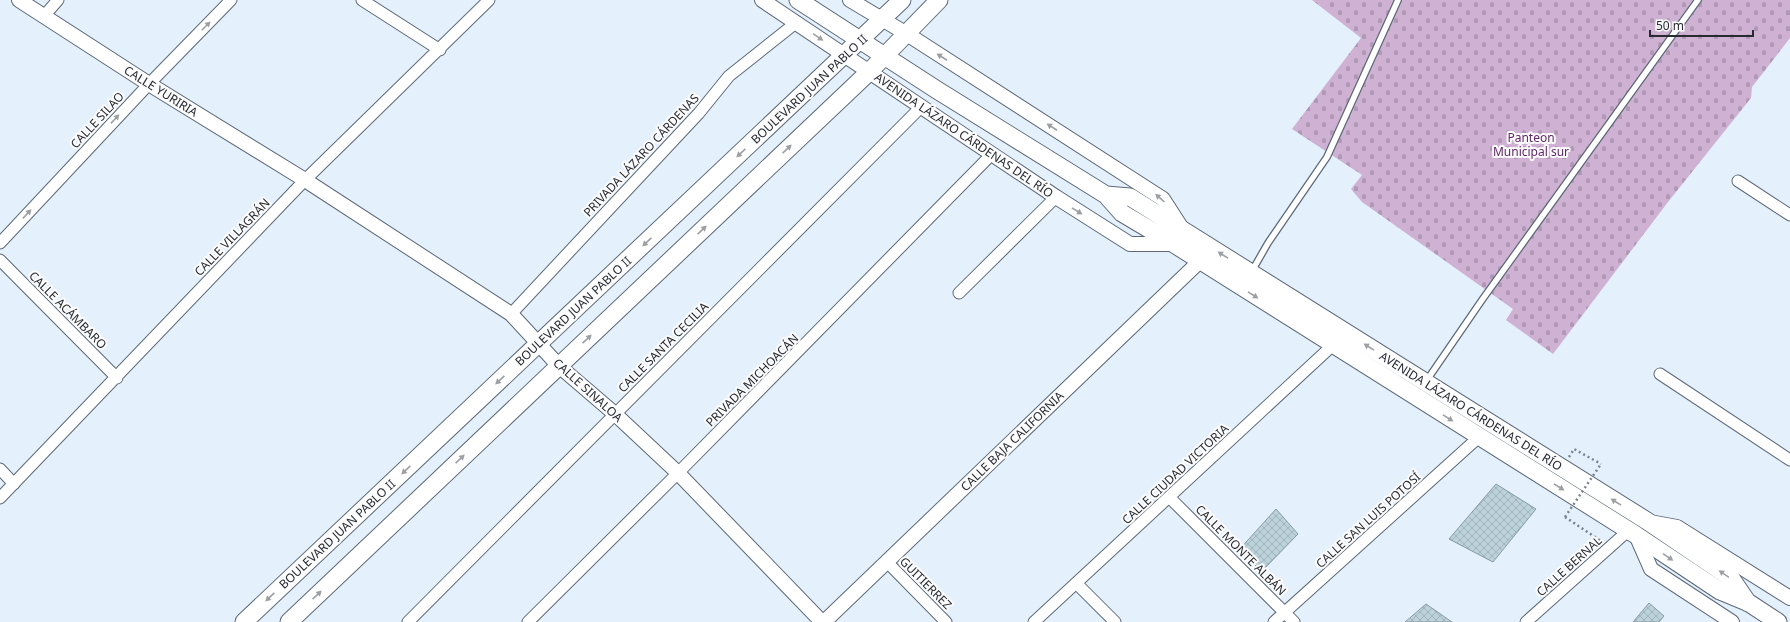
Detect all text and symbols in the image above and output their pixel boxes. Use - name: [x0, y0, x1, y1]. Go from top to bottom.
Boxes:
- scale bar: [1650, 12, 1753, 38]
- text: 50 m: [1656, 17, 1684, 34]
- one-way arrow: [201, 21, 211, 31]
- street label: BOULEVARD JUAN PABLO II: [747, 31, 871, 147]
- one-way arrow: [813, 33, 824, 41]
- one-way arrow: [937, 53, 947, 61]
- street label: CALLE YURIRIA: [121, 62, 201, 121]
- street label: AVENIDA LÁZARO CÁRDENAS DEL RÍO: [871, 69, 1057, 201]
- street label: CALLE SILAO: [66, 88, 128, 152]
- street label: PRIVADA LÁZARO CÁRDENAS: [579, 89, 703, 220]
- one-way arrow: [111, 114, 120, 124]
- one-way arrow: [1046, 124, 1058, 131]
- park label: Panteon Municipal sur: [1493, 129, 1569, 160]
- one-way arrow: [783, 145, 792, 154]
- one-way arrow: [736, 148, 746, 158]
- street label: CALLE VILLAGRÁN: [190, 194, 274, 280]
- one-way arrow: [1155, 194, 1165, 203]
- one-way arrow: [1071, 207, 1083, 214]
- one-way arrow: [22, 209, 31, 219]
- one-way arrow: [697, 225, 707, 235]
- one-way arrow: [642, 237, 651, 246]
- one-way arrow: [1217, 252, 1229, 259]
- street label: BOULEVARD JUAN PABLO II: [511, 253, 635, 369]
- street label: CALLE ACÁMBARO: [25, 267, 111, 353]
- one-way arrow: [1248, 291, 1258, 299]
- street label: CALLE SANTA CECILIA: [614, 298, 712, 396]
- street label: PRIVADA MICHOACÁN: [702, 330, 802, 430]
- one-way arrow: [582, 334, 592, 344]
- one-way arrow: [1363, 343, 1375, 350]
- street label: AVENIDA LÁZARO CÁRDENAS DEL RÍO: [1376, 348, 1566, 474]
- street label: CALLE SINALOA: [550, 354, 627, 426]
- one-way arrow: [495, 376, 505, 385]
- street label: CALLE BAJA CALIFORNIA: [957, 387, 1068, 495]
- one-way arrow: [1443, 414, 1454, 422]
- street label: CALLE CIUDAD VICTORIA: [1118, 420, 1232, 528]
- one-way arrow: [456, 455, 465, 464]
- one-way arrow: [400, 465, 411, 474]
- street label: CALLE SAN LUIS POTOSÍ: [1312, 468, 1424, 572]
- street label: BOULEVARD JUAN PABLO II: [275, 476, 399, 592]
- one-way arrow: [1553, 483, 1565, 490]
- one-way arrow: [1610, 498, 1622, 505]
- street label: CALLE MONTE ALBÁN: [1192, 501, 1290, 599]
- street label: CALLE BERNAL: [1533, 532, 1605, 600]
- street label: GUITIERREZ: [896, 553, 956, 613]
- one-way arrow: [1663, 553, 1674, 560]
- one-way arrow: [1719, 570, 1729, 578]
- one-way arrow: [312, 590, 322, 600]
- one-way arrow: [265, 592, 275, 602]

